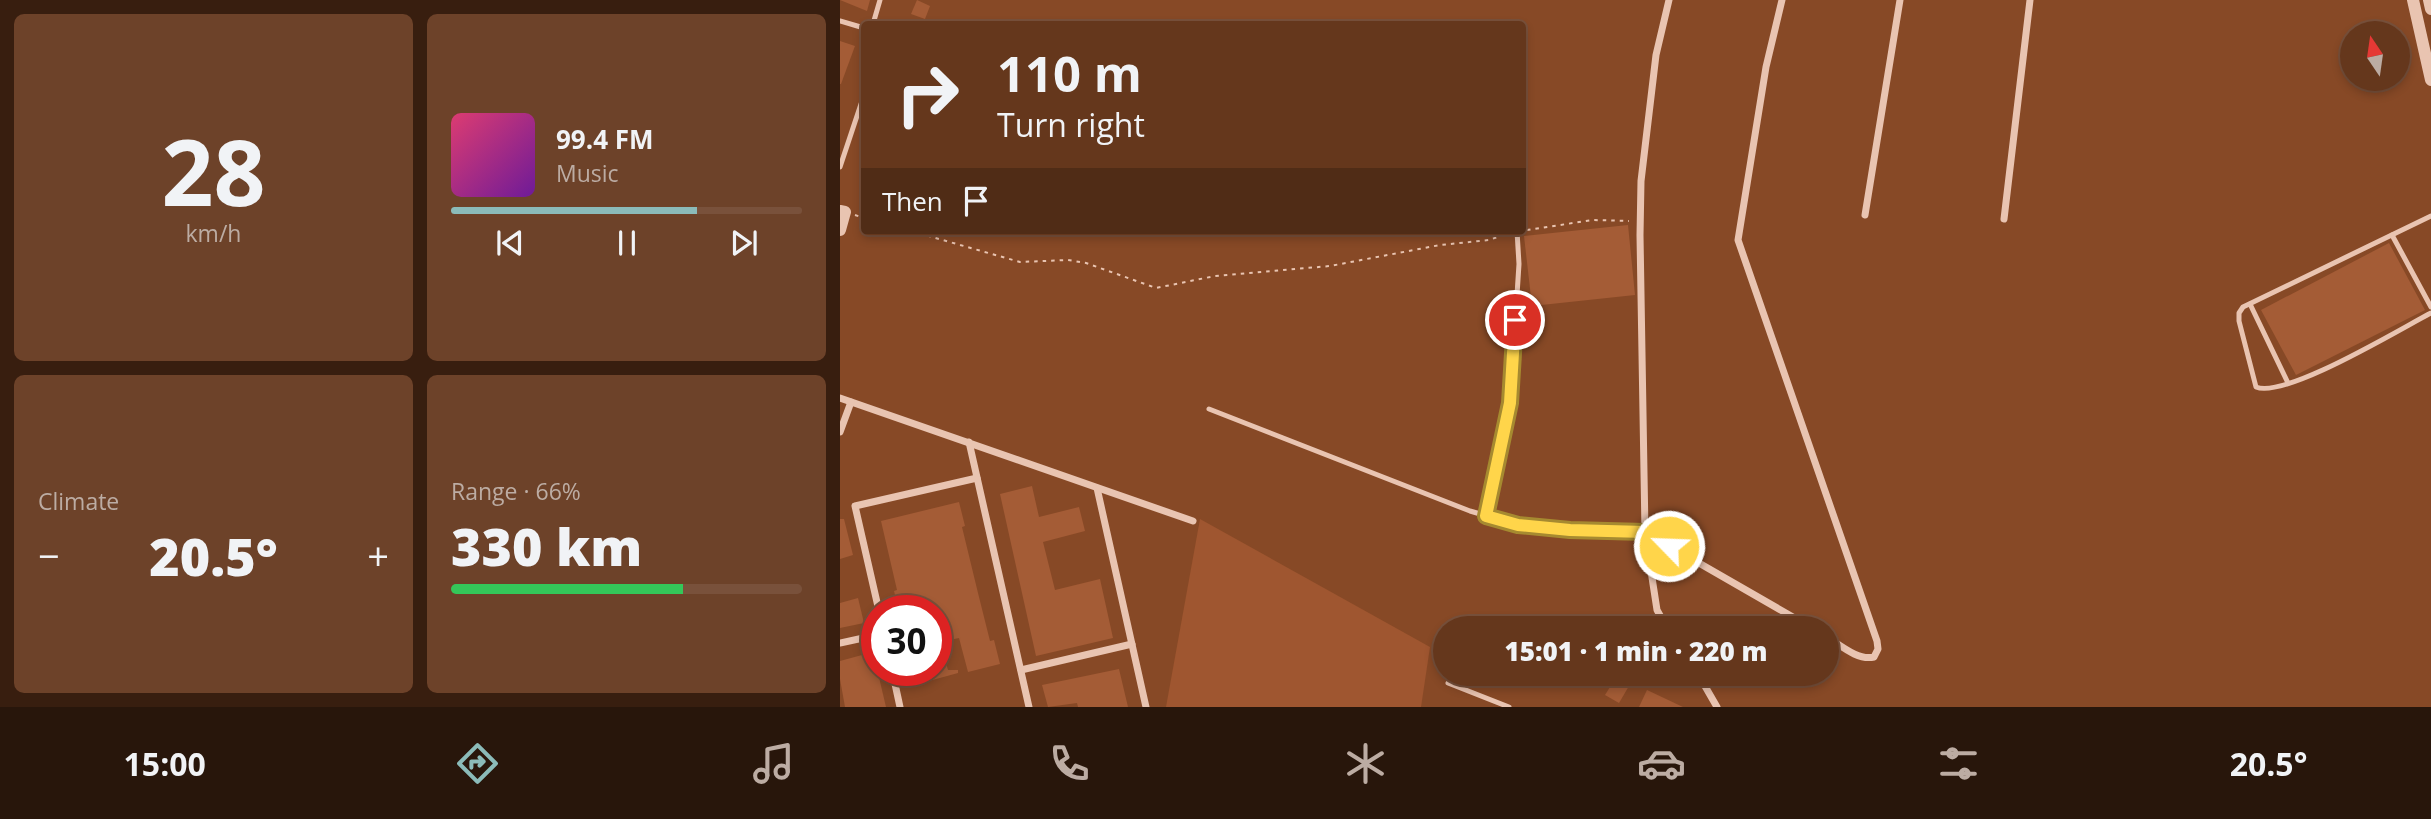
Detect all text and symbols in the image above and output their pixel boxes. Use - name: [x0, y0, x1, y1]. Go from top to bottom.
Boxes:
- north arrow: [2340, 21, 2410, 91]
- map controls: [2340, 21, 2410, 91]
- text: 110 m: [997, 40, 1142, 106]
- icon: right: [882, 49, 973, 140]
- text: Turn right: [997, 103, 1145, 146]
- text: 28: [161, 109, 266, 233]
- text: 99.4 FM: [556, 121, 654, 157]
- text: Music: [556, 157, 619, 189]
- icon: arrive: [957, 182, 995, 220]
- text: Then: [882, 183, 943, 219]
- text: km/h: [186, 217, 241, 249]
- icon: previous: [491, 224, 529, 262]
- icon: pause: [608, 224, 646, 262]
- icon: next: [725, 224, 763, 262]
- pin: [1485, 290, 1545, 350]
- icon: arrive: [1496, 301, 1534, 339]
- text: Range · 66%: [451, 475, 581, 507]
- text: Climate: [38, 485, 119, 517]
- position arrow: [1632, 509, 1706, 583]
- text: 330 km: [451, 510, 642, 581]
- text: 20.5°: [149, 520, 278, 591]
- text: −: [38, 529, 60, 581]
- text: +: [367, 529, 389, 581]
- speed limit sign: 30: [861, 595, 952, 686]
- text: 15:01 · 1 min · 220 m: [1505, 633, 1767, 669]
- icon: directions: [453, 739, 502, 788]
- icon: music: [749, 739, 798, 788]
- icon: phone: [1045, 739, 1094, 788]
- icon: climate: [1341, 739, 1390, 788]
- icon: car: [1637, 739, 1686, 788]
- icon: filters: [1934, 739, 1983, 788]
- text: 15:00: [124, 742, 206, 785]
- text: 20.5°: [2230, 742, 2307, 785]

